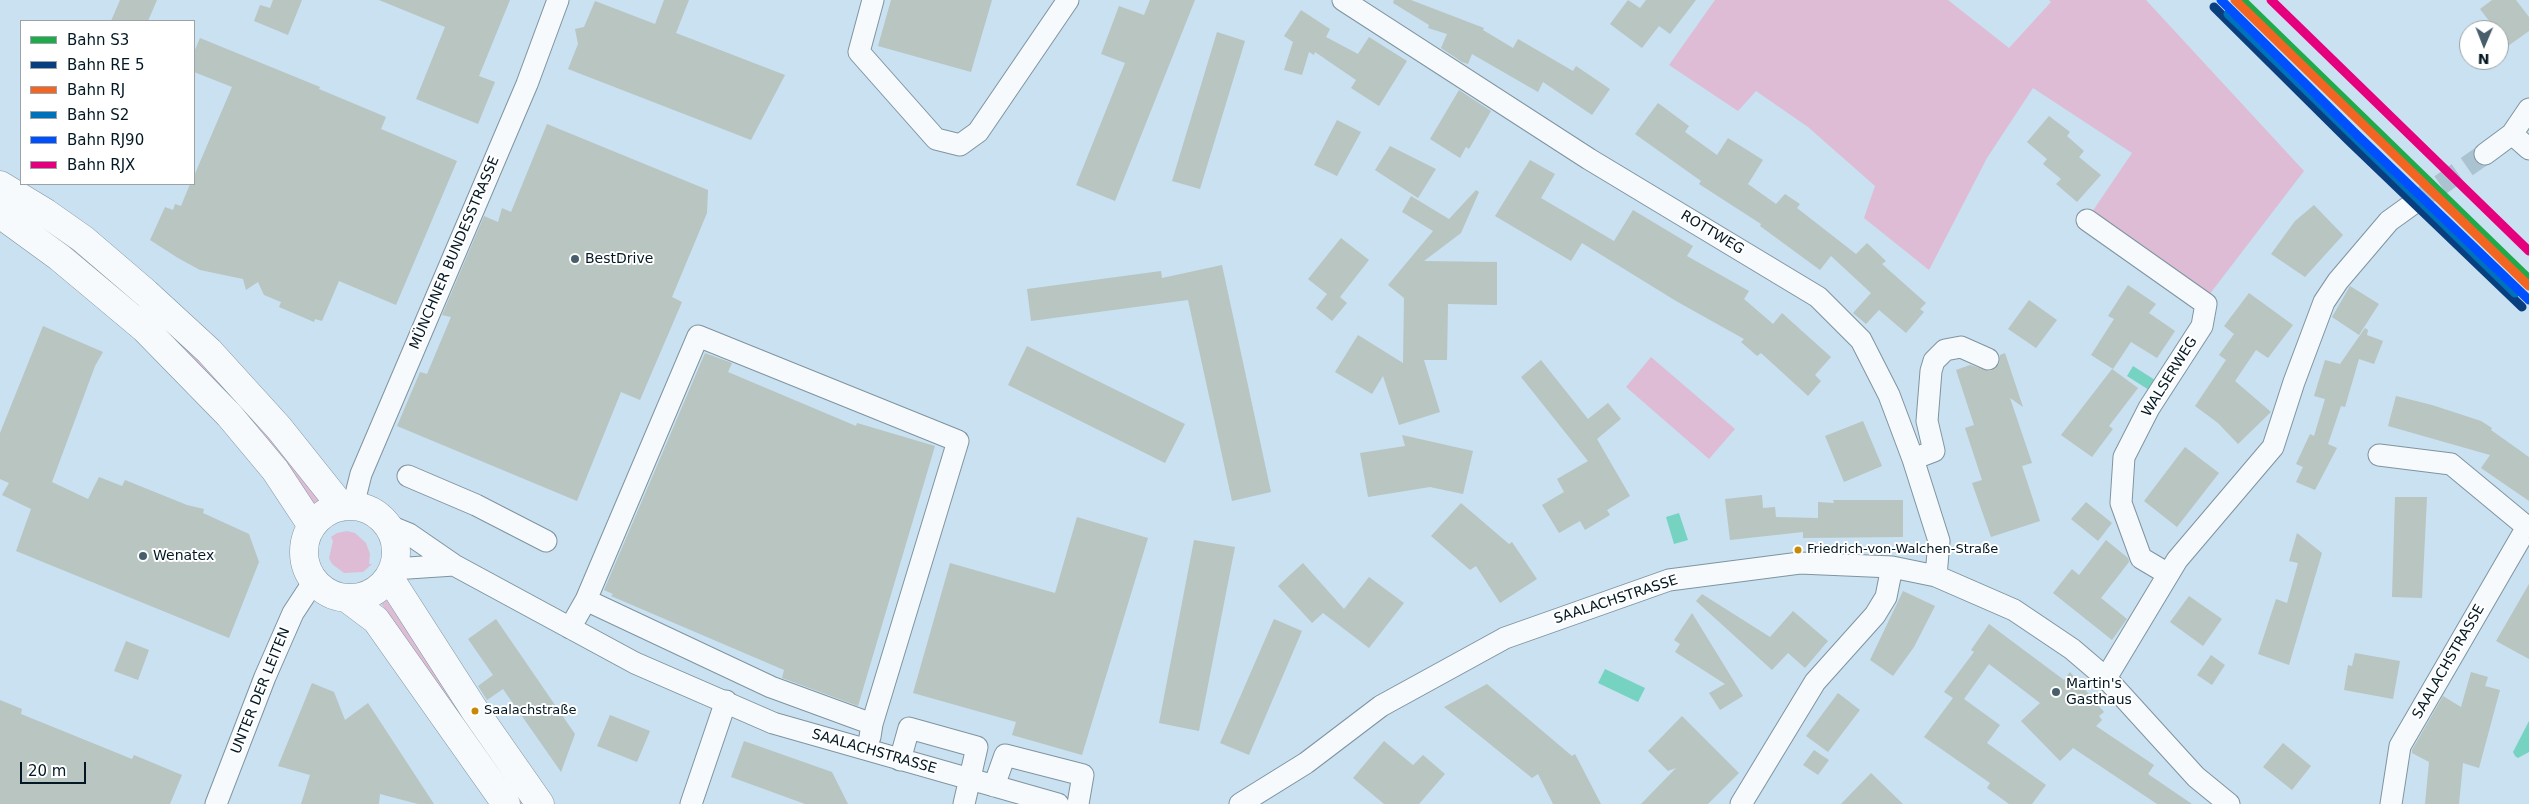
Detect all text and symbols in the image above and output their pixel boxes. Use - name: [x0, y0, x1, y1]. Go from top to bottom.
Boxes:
- legend: [20, 20, 195, 185]
- north arrow: [2459, 20, 2509, 70]
- text: Bahn S3: [67, 31, 129, 49]
- text: N: [2478, 51, 2490, 67]
- text: Bahn RE 5: [67, 56, 144, 74]
- text: Bahn RJ: [67, 81, 125, 99]
- text: Bahn S2: [67, 106, 129, 124]
- text: Bahn RJ90: [67, 131, 144, 149]
- street label: MÜNCHNER BUNDESSTRASSE: [407, 154, 503, 352]
- text: Bahn RJX: [67, 156, 135, 174]
- street label: ROTTWEG: [1677, 207, 1747, 259]
- place label: BestDrive: [585, 251, 653, 267]
- marker: BestDrive: [569, 253, 581, 265]
- street label: WALSERWEG: [2139, 334, 2201, 420]
- place label: Friedrich-von-Walchen-Straße: [1807, 542, 1998, 558]
- marker: Friedrich-von-Walchen-Straße: [1793, 545, 1803, 555]
- place label: Wenatex: [153, 548, 214, 564]
- marker: Wenatex: [137, 550, 149, 562]
- street label: SAALACHSTRASSE: [1552, 572, 1680, 628]
- street label: SAALACHSTRASSE: [2409, 602, 2489, 722]
- street label: UNTER DER LEITEN: [228, 625, 294, 757]
- place label: Martin's Gasthaus: [2066, 676, 2132, 709]
- marker: Martin's Gasthaus: [2050, 686, 2062, 698]
- place label: Saalachstraße: [484, 703, 577, 719]
- marker: Saalachstraße: [470, 706, 480, 716]
- street label: SAALACHSTRASSE: [810, 726, 938, 778]
- scale bar: [22, 752, 89, 784]
- text: 20 m: [28, 762, 66, 780]

